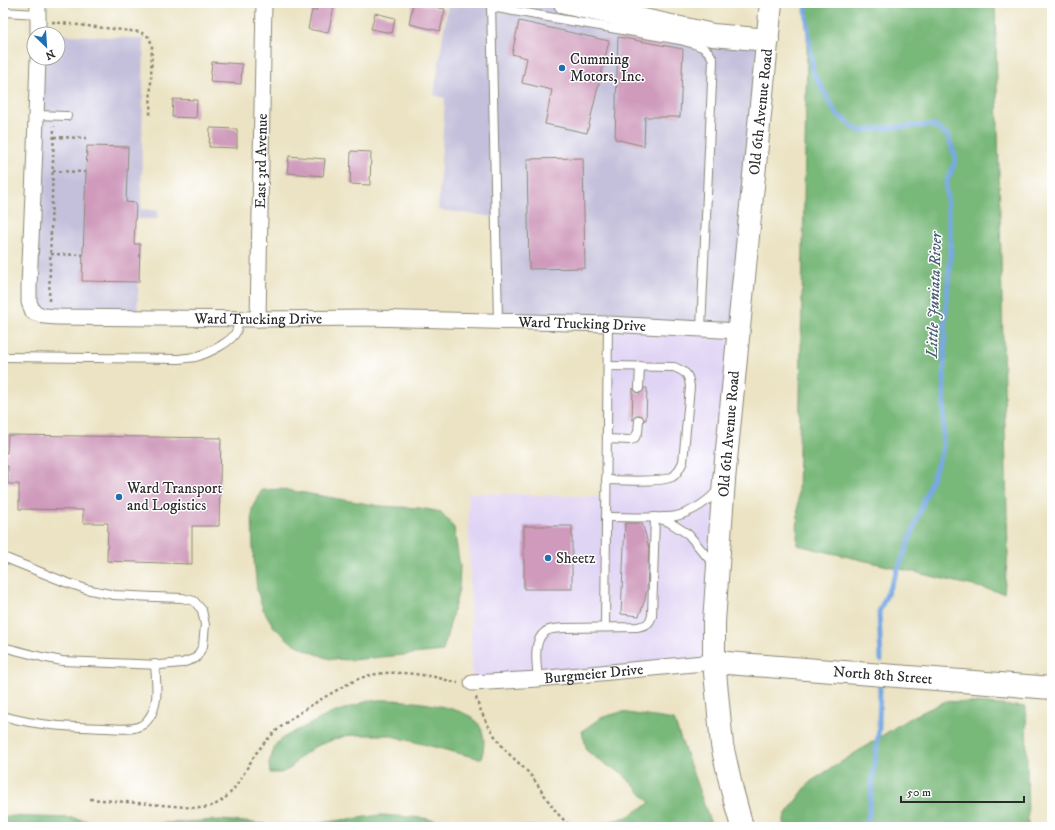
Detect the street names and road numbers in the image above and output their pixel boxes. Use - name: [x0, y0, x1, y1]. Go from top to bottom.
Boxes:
- street label: Old 6th Avenue Road: [745, 47, 777, 176]
- street label: East 3rd Avenue: [251, 113, 271, 209]
- street label: Ward Trucking Drive: [193, 309, 322, 329]
- street label: Ward Trucking Drive: [517, 312, 647, 336]
- street label: Old 6th Avenue Road: [714, 369, 744, 498]
- street label: Burgmeier Drive: [543, 659, 644, 688]
- street label: North 8th Street: [832, 662, 933, 688]

